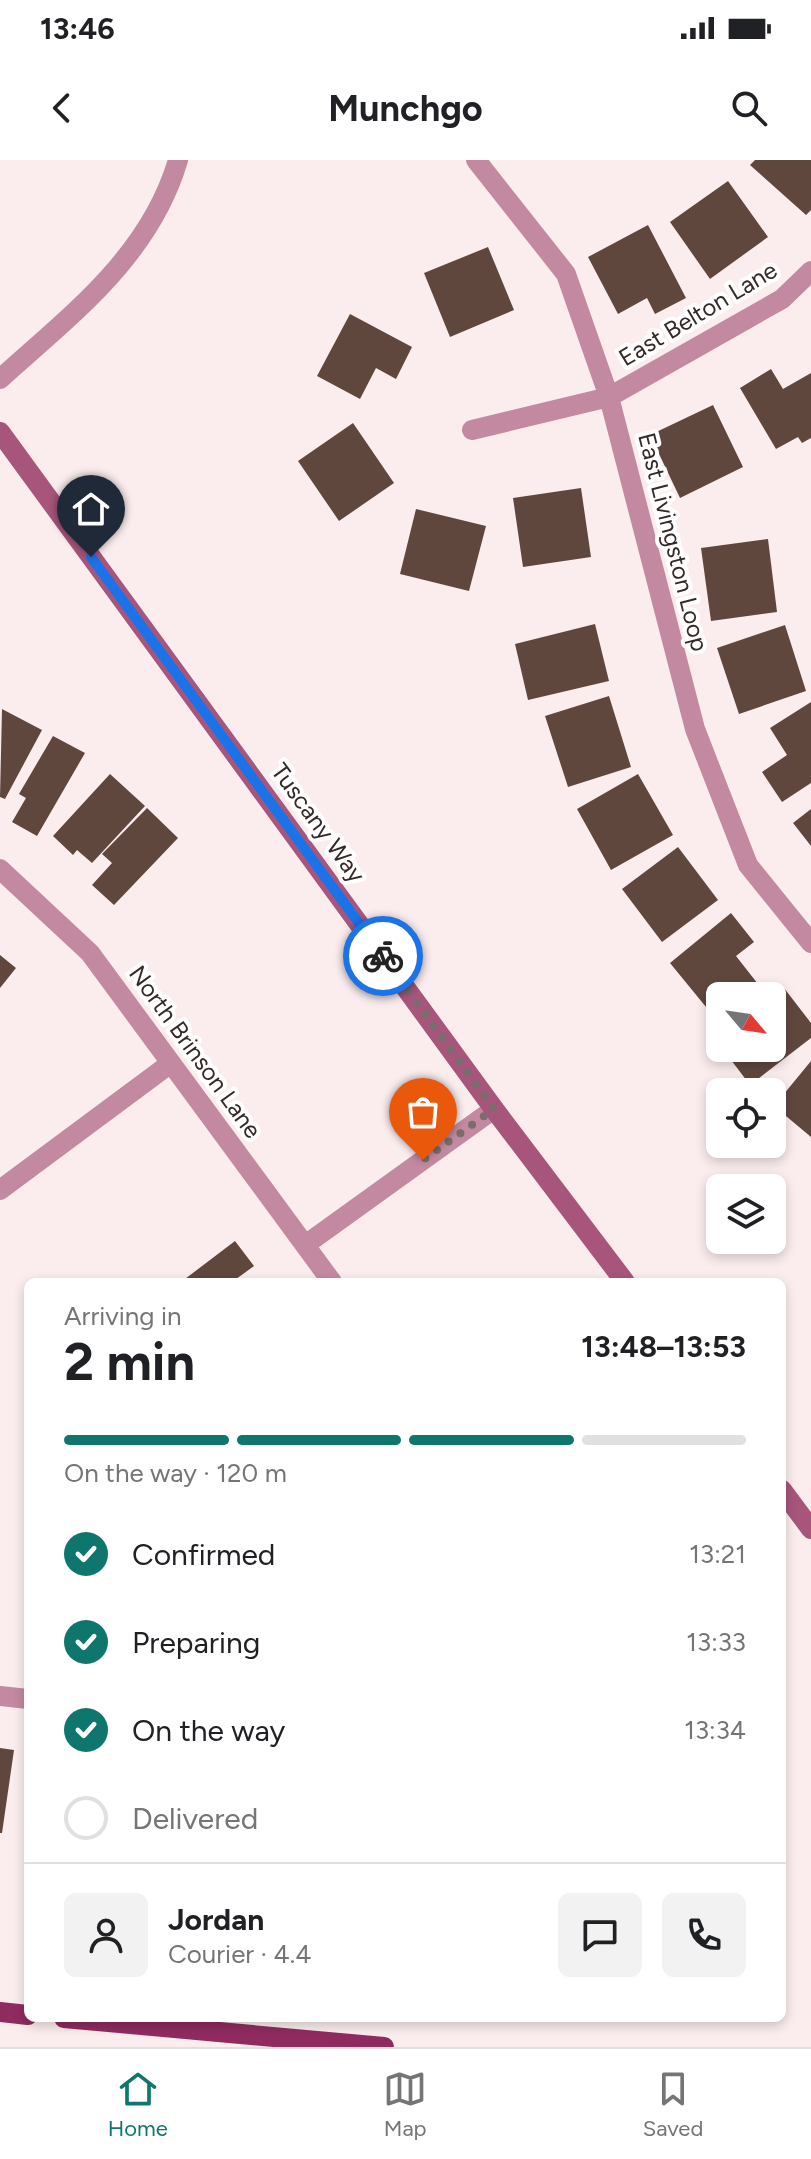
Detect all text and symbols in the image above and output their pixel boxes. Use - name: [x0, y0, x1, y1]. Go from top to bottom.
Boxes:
- text: 13:46: [40, 10, 115, 47]
- icon: back: [40, 86, 84, 130]
- icon: search: [727, 86, 771, 130]
- text: Munchgo: [328, 87, 483, 130]
- street label: East Belton Lane: [613, 255, 782, 372]
- street label: East Livingston Loop: [632, 430, 715, 654]
- pin: [57, 475, 125, 557]
- icon: home: [69, 487, 113, 531]
- street label: Tuscany Way: [265, 757, 372, 888]
- courier: [343, 916, 423, 996]
- icon: bike: [361, 934, 405, 978]
- street label: North Brinson Lane: [123, 960, 268, 1144]
- north arrow: [706, 982, 786, 1062]
- map controls: [706, 982, 786, 1254]
- pin: [389, 1078, 457, 1160]
- button: locate: [706, 1078, 786, 1158]
- icon: bag: [401, 1090, 445, 1134]
- button: layers: [706, 1174, 786, 1254]
- text: Arriving in: [64, 1300, 182, 1332]
- text: 13:48–13:53: [581, 1328, 746, 1365]
- text: 2 min: [64, 1331, 195, 1393]
- text: On the way · 120 m: [64, 1457, 287, 1489]
- icon: check: [64, 1532, 108, 1576]
- text: Confirmed: [132, 1536, 275, 1573]
- text: 13:21: [689, 1538, 746, 1570]
- icon: check: [64, 1620, 108, 1664]
- text: Preparing: [132, 1624, 260, 1661]
- text: 13:33: [686, 1626, 746, 1658]
- icon: check: [64, 1708, 108, 1752]
- text: On the way: [132, 1712, 285, 1749]
- text: 13:34: [684, 1714, 746, 1746]
- text: Delivered: [132, 1800, 258, 1837]
- button: person: [64, 1893, 148, 1977]
- button: chat: [558, 1893, 642, 1977]
- button: phone: [662, 1893, 746, 1977]
- text: Jordan: [168, 1901, 264, 1938]
- text: Courier · 4.4: [168, 1938, 311, 1970]
- tab: Home: [108, 2067, 168, 2142]
- tab: Map: [383, 2067, 427, 2142]
- tab: Saved: [643, 2067, 703, 2142]

